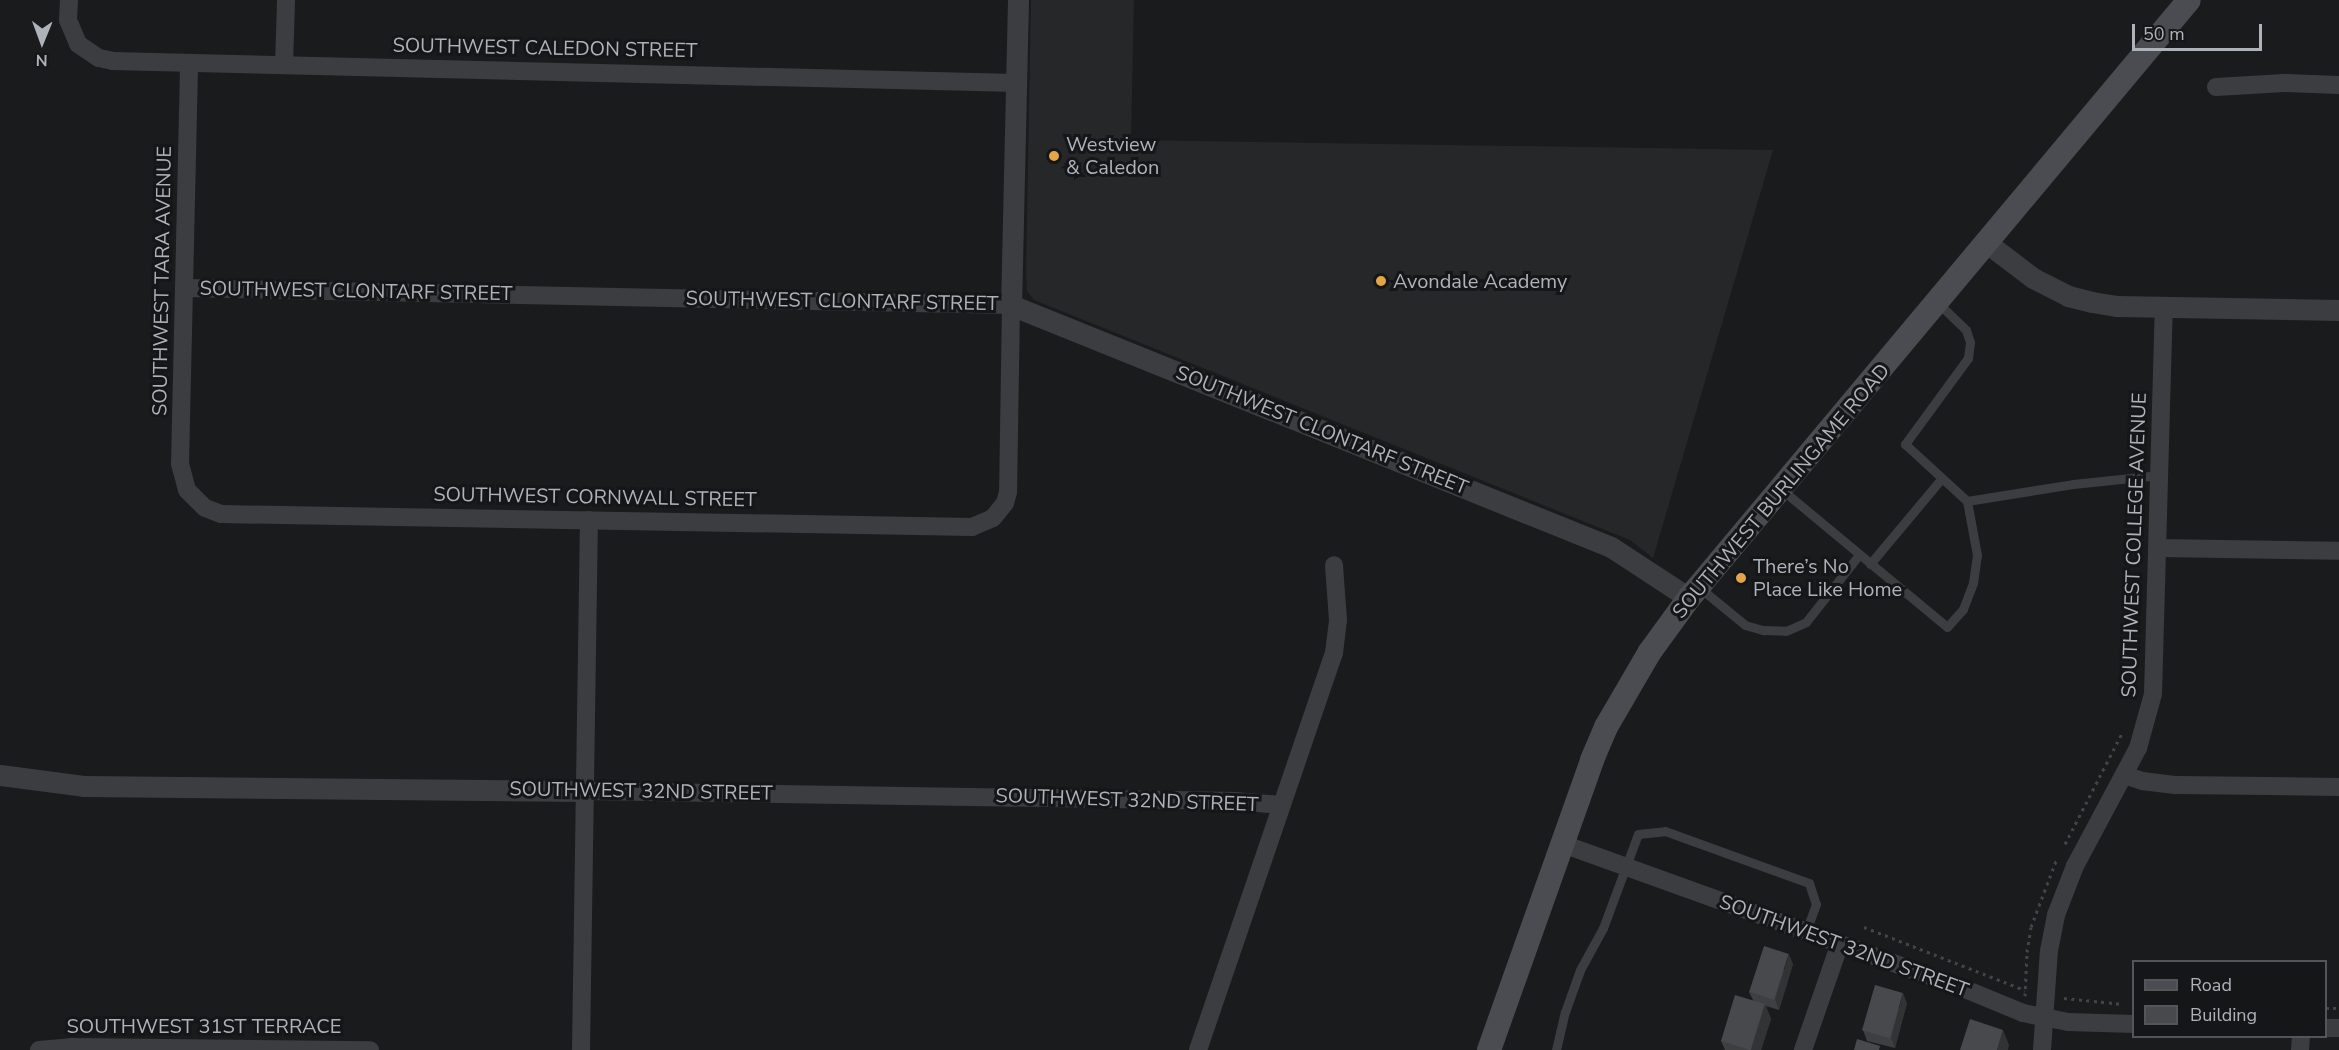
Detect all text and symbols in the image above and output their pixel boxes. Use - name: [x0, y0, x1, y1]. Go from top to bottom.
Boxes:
- north arrow: [12, 12, 72, 72]
- scale bar: [2135, 12, 2266, 50]
- text: 50 m: [2143, 22, 2185, 46]
- street label: SOUTHWEST CALEDON STREET: [392, 33, 698, 63]
- text: N: [36, 49, 48, 71]
- place label: Westview & Caledon: [1066, 132, 1159, 179]
- street label: SOUTHWEST TARA AVENUE: [148, 146, 176, 416]
- marker: Westview & Caledon: [1047, 149, 1061, 163]
- place label: Avondale Academy: [1393, 269, 1567, 293]
- marker: Avondale Academy: [1374, 274, 1388, 288]
- street label: SOUTHWEST CLONTARF STREET: [199, 276, 513, 306]
- street label: SOUTHWEST CLONTARF STREET: [685, 286, 999, 316]
- street label: SOUTHWEST BURLINGAME ROAD: [1667, 359, 1895, 623]
- street label: SOUTHWEST CLONTARF STREET: [1172, 360, 1472, 500]
- street label: SOUTHWEST COLLEGE AVENUE: [2117, 392, 2151, 698]
- street label: SOUTHWEST CORNWALL STREET: [433, 482, 757, 512]
- place label: There’s No Place Like Home: [1753, 554, 1902, 601]
- marker: There’s No Place Like Home: [1734, 571, 1748, 585]
- street label: SOUTHWEST 32ND STREET: [509, 777, 773, 805]
- street label: SOUTHWEST 32ND STREET: [995, 783, 1259, 817]
- street label: SOUTHWEST 32ND STREET: [1716, 890, 1972, 1002]
- legend: [2132, 960, 2327, 1038]
- text: Road: [2190, 973, 2232, 997]
- text: Building: [2190, 1003, 2257, 1027]
- street label: SOUTHWEST 31ST TERRACE: [67, 1014, 341, 1038]

